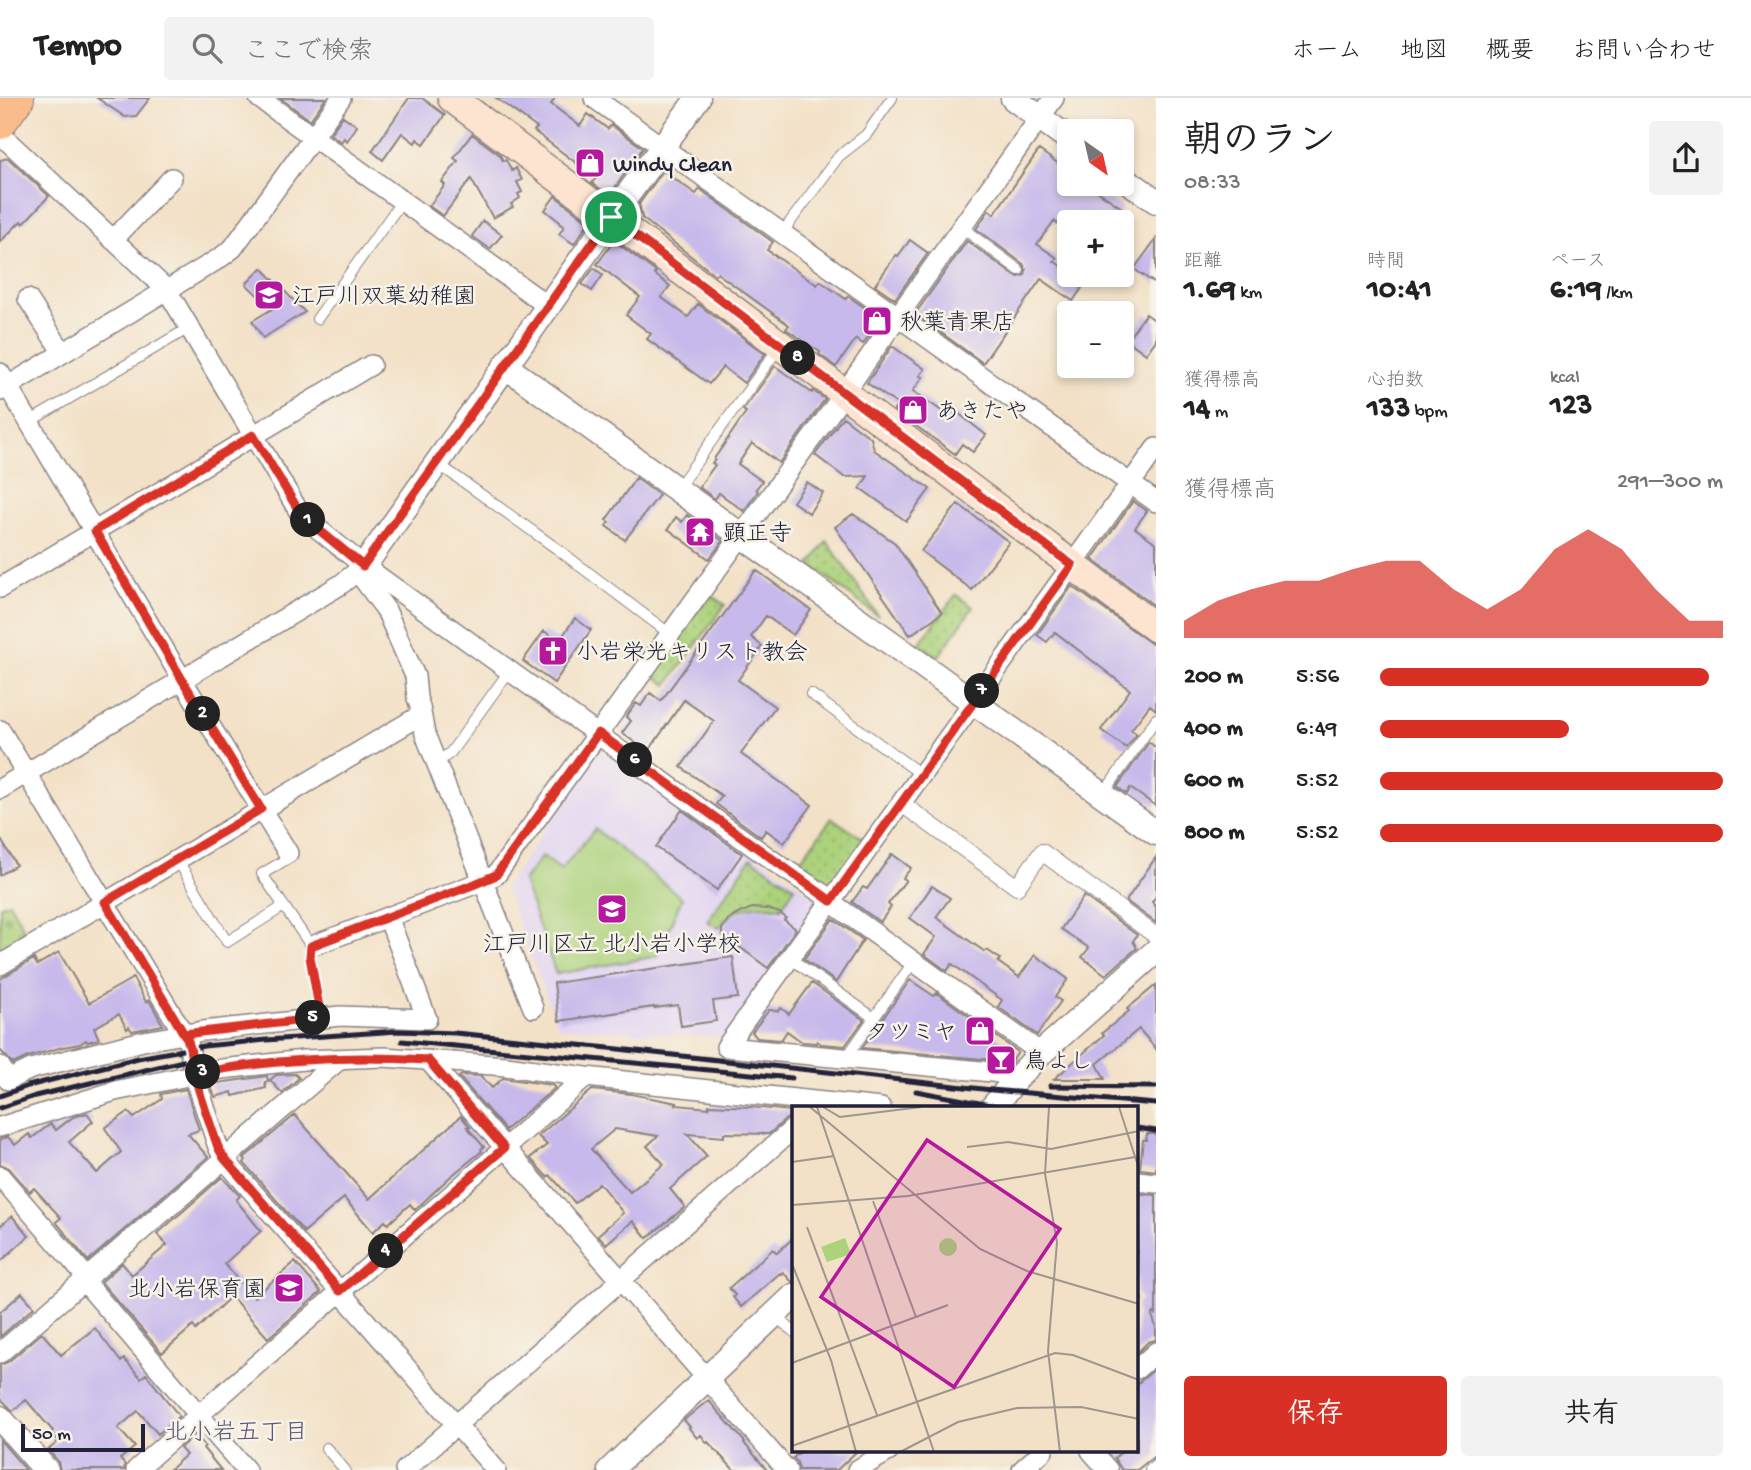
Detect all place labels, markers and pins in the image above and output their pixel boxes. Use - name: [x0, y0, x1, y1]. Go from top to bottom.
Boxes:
- shop icon: Windy Clean: [573, 146, 607, 180]
- place label: Windy Clean: [613, 153, 732, 180]
- pin: [581, 187, 641, 247]
- school or university icon: 江戸川双葉幼稚園: [252, 278, 286, 312]
- place label: 江戸川双葉幼稚園: [292, 284, 476, 312]
- shop icon: 秋葉青果店: [860, 304, 894, 338]
- place label: 秋葉青果店: [900, 310, 1015, 338]
- pin: 8: [780, 341, 816, 376]
- shop icon: あきたや: [896, 393, 930, 427]
- place label: あきたや: [936, 400, 1028, 427]
- pin: 1: [290, 502, 326, 538]
- temple icon: 顕正寺: [683, 515, 717, 549]
- place label: 顕正寺: [723, 521, 792, 549]
- church icon: 小岩栄光キリスト教会: [536, 634, 570, 668]
- place label: 小岩栄光キリスト教会: [576, 639, 808, 668]
- pin: 7: [964, 674, 1000, 708]
- pin: 2: [186, 696, 220, 732]
- pin: 6: [618, 742, 652, 778]
- school or university icon: 江戸川区立 北小岩小学校: [595, 892, 629, 926]
- place label: 江戸川区立 北小岩小学校: [483, 932, 741, 960]
- pin: 5: [296, 1000, 330, 1035]
- shop icon: タツミヤ: [963, 1014, 997, 1048]
- place label: タツミヤ: [865, 1021, 957, 1048]
- bar icon: 鳥よし: [984, 1043, 1018, 1077]
- place label: 鳥よし: [1024, 1048, 1093, 1077]
- pin: 3: [186, 1054, 220, 1090]
- pin: 4: [368, 1234, 404, 1268]
- school or university icon: 北小岩保育園: [272, 1271, 306, 1305]
- place label: 北小岩保育園: [128, 1277, 266, 1305]

